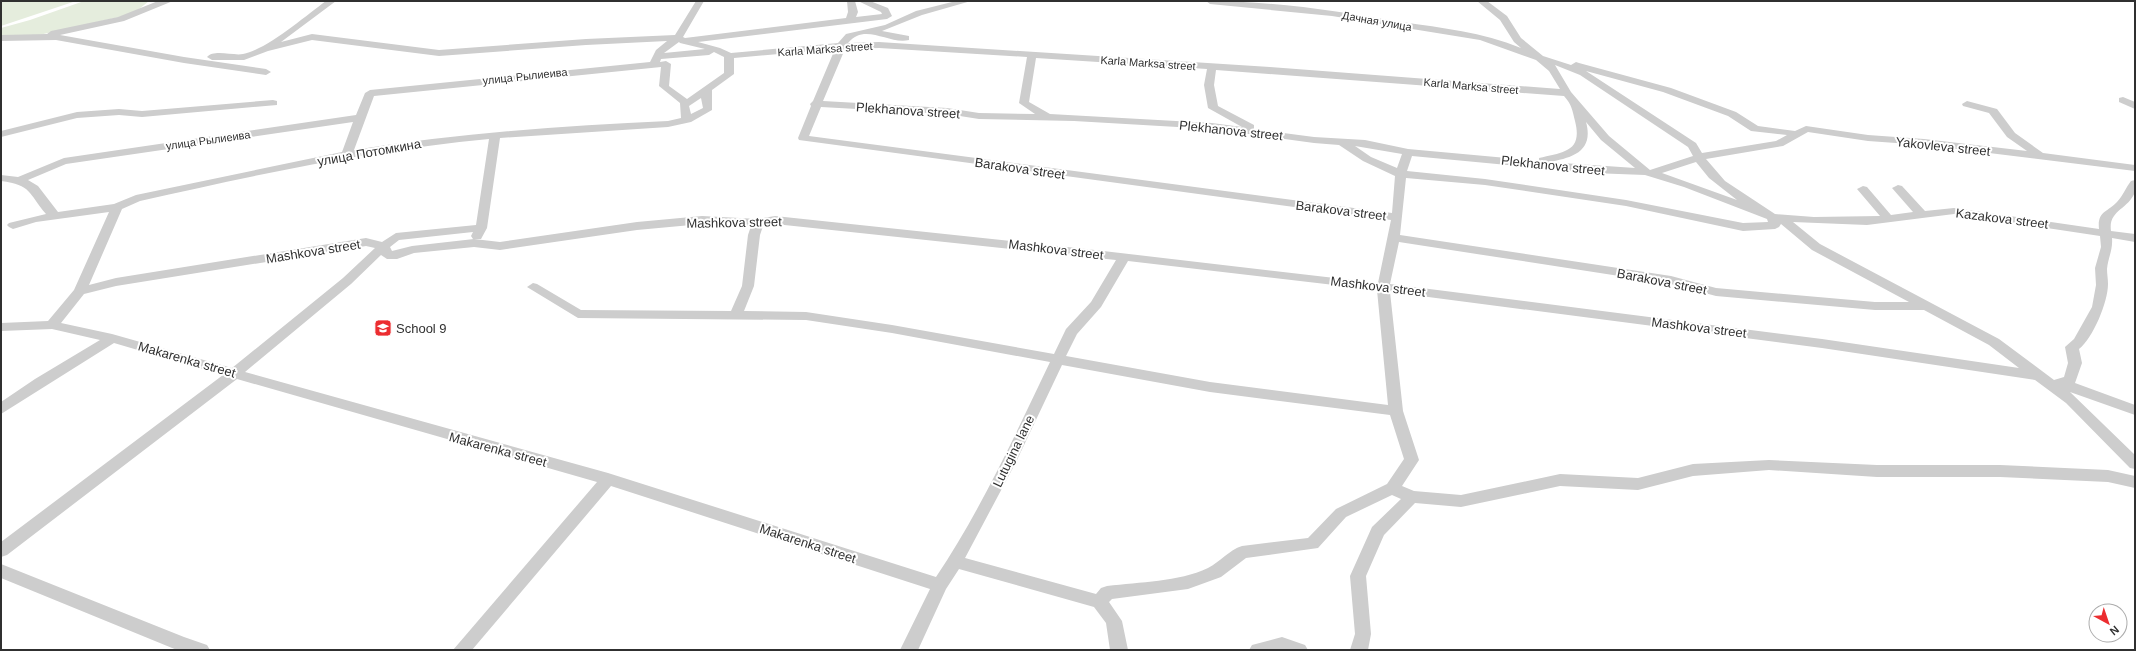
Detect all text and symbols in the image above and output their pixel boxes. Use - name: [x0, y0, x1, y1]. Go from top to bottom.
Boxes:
- street label: Дачная улица: [1341, 9, 1414, 33]
- street label: Karla Marksa street: [777, 40, 873, 58]
- street label: Karla Marksa street: [1100, 54, 1196, 72]
- street label: улица Рылиеива: [482, 65, 569, 86]
- street label: Karla Marksa street: [1423, 76, 1519, 96]
- street label: Plekhanova street: [856, 99, 961, 122]
- street label: Plekhanova street: [1178, 118, 1284, 143]
- street label: улица Рылиеива: [165, 128, 252, 152]
- street label: Yakovleva street: [1895, 134, 1991, 159]
- street label: улица Потомкина: [316, 136, 423, 169]
- street label: Plekhanova street: [1500, 153, 1606, 178]
- street label: Barakova street: [974, 155, 1066, 182]
- street label: Barakova street: [1295, 198, 1387, 224]
- street label: Kazakova street: [1955, 205, 2049, 232]
- street label: Mashkova street: [686, 214, 782, 231]
- street label: Mashkova street: [1008, 236, 1105, 263]
- street label: Mashkova street: [265, 237, 362, 266]
- street label: Barakova street: [1616, 265, 1708, 298]
- street label: Mashkova street: [1330, 273, 1427, 300]
- street label: Mashkova street: [1651, 314, 1748, 341]
- school or university icon: School 9: [373, 318, 393, 338]
- place label: School 9: [396, 321, 447, 336]
- street label: Makarenka street: [137, 338, 238, 381]
- street label: Lutugina lane: [990, 413, 1037, 490]
- street label: Makarenka street: [447, 429, 549, 470]
- street label: Makarenka street: [758, 521, 858, 566]
- north arrow: [2088, 603, 2128, 643]
- text: N: [2107, 624, 2121, 638]

